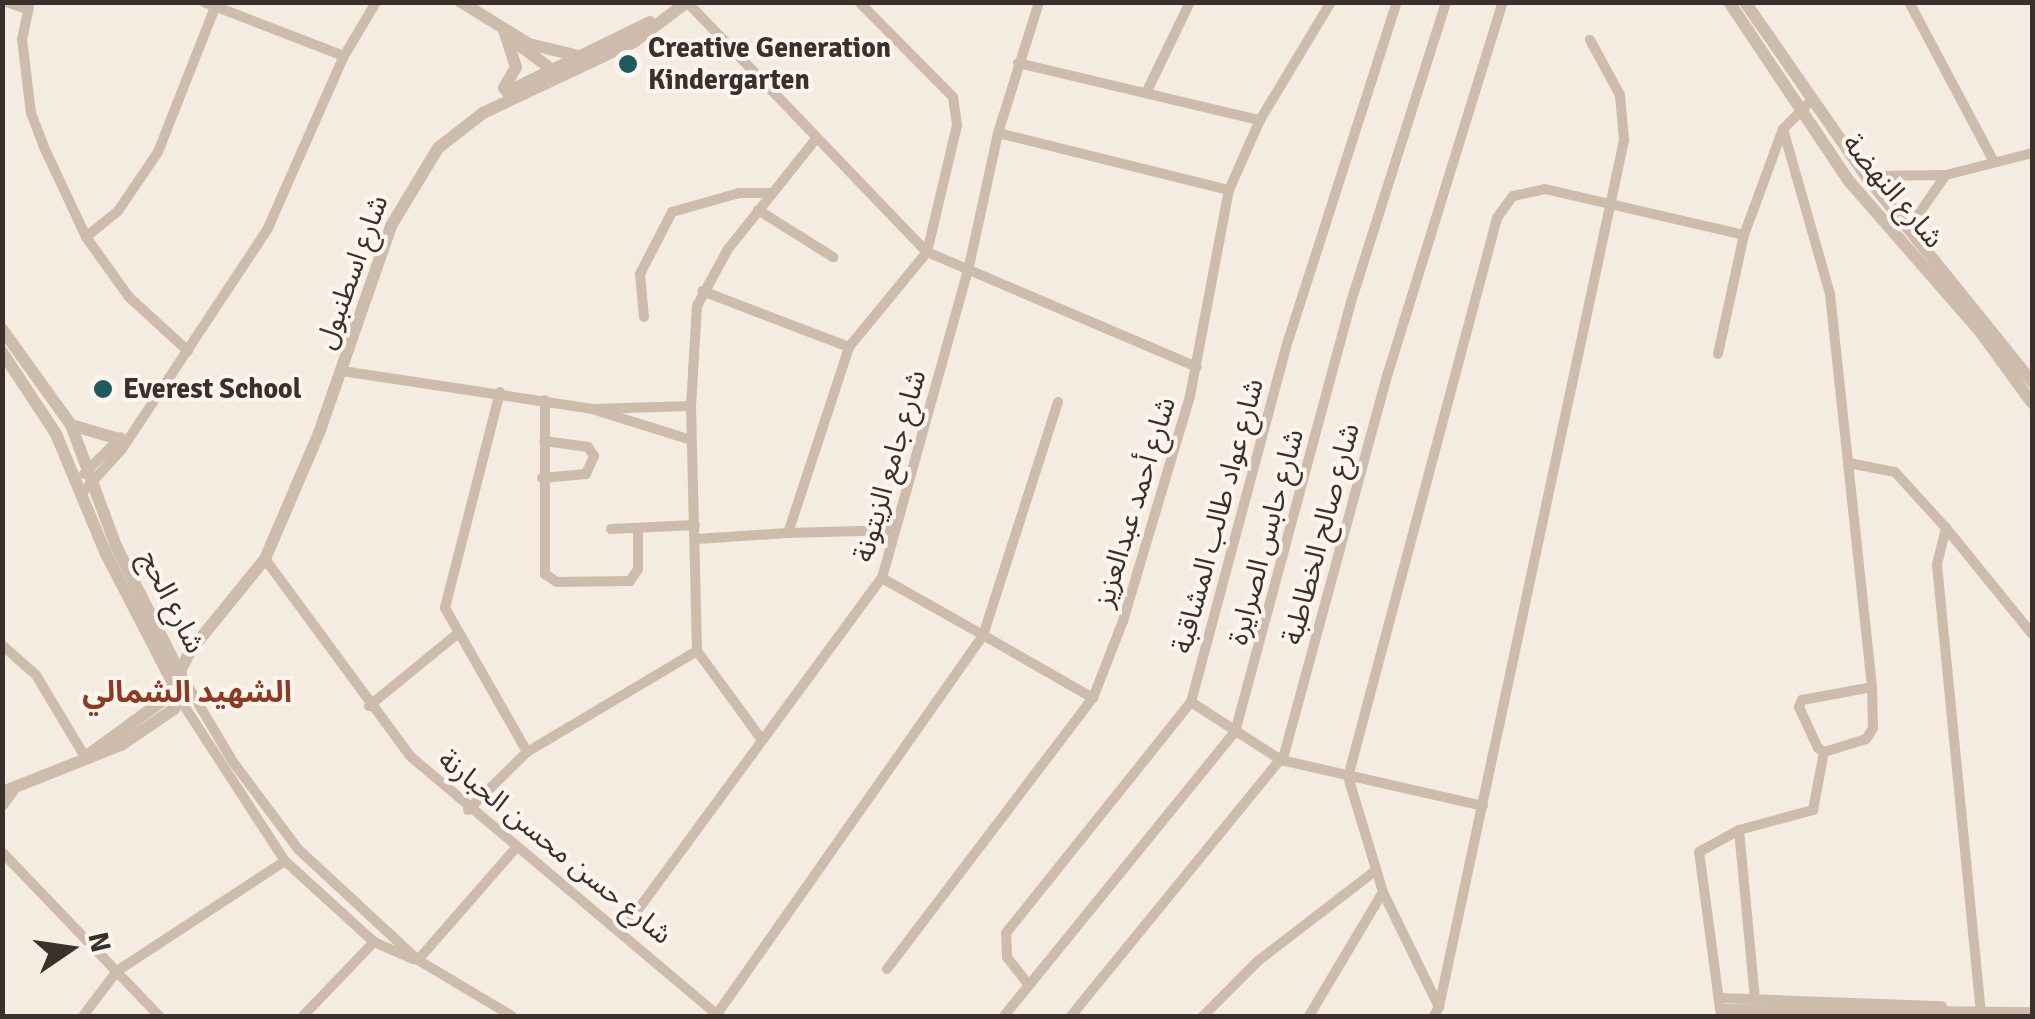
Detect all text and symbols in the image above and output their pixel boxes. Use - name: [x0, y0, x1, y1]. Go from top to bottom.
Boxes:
- place label: Creative Generation Kindergarten: [648, 31, 891, 97]
- marker: Creative Generation Kindergarten: [617, 53, 639, 75]
- street label: شارع النهضة: [1836, 127, 1950, 255]
- street label: شارع اسطنبول: [309, 191, 395, 353]
- street label: شارع جامع الزيتونة: [846, 366, 934, 566]
- place label: Everest School: [123, 372, 301, 406]
- street label: شارع عواد طالب المشاقبة: [1165, 375, 1271, 657]
- marker: Everest School: [92, 378, 114, 400]
- street label: شارع أحمد عبدالعزيز: [1087, 393, 1183, 611]
- street label: شارع صالح الخطاطبة: [1275, 420, 1367, 648]
- street label: شارع حابس الصرايرة: [1221, 426, 1311, 648]
- street label: شارع الحج: [132, 545, 212, 659]
- district label: الشهيد الشمالي: [82, 675, 292, 711]
- street label: شارع حسن محسن الحبارنة: [431, 742, 679, 952]
- north arrow: [20, 899, 120, 999]
- text: N: [80, 929, 118, 956]

